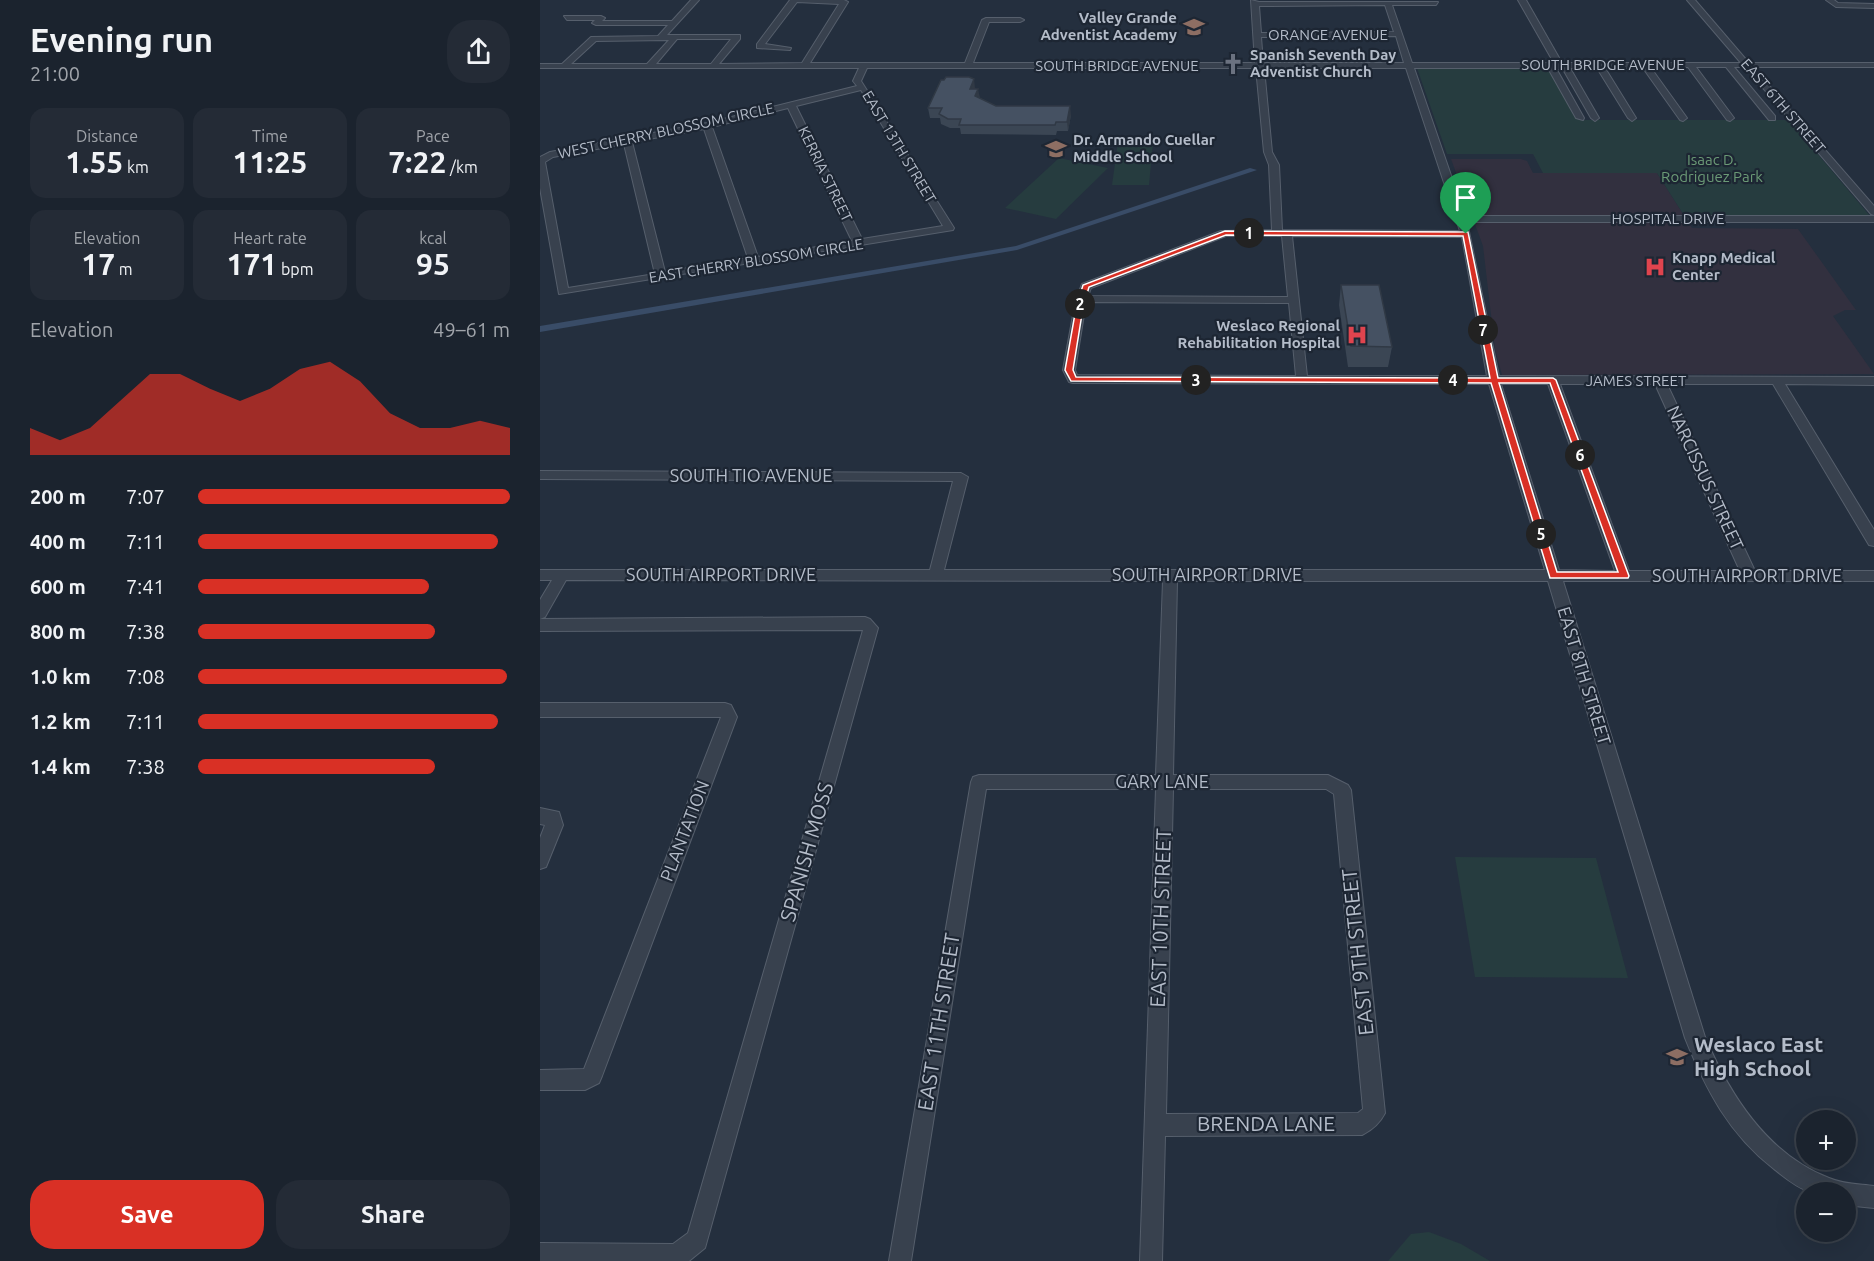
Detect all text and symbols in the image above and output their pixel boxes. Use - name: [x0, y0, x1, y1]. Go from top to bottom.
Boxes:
- place label: Valley Grande Adventist Academy: [1040, 9, 1177, 43]
- school or university icon: Valley Grande Adventist Academy: [1182, 15, 1206, 39]
- button: share: [447, 20, 510, 83]
- text: Evening run: [30, 21, 213, 58]
- street label: ORANGE AVENUE: [1268, 26, 1388, 43]
- place label: Spanish Seventh Day Adventist Church: [1250, 46, 1396, 80]
- church icon: Spanish Seventh Day Adventist Church: [1221, 52, 1245, 76]
- street label: EAST 6TH STREET: [1738, 55, 1829, 157]
- street label: SOUTH BRIDGE AVENUE: [1521, 56, 1685, 73]
- street label: SOUTH BRIDGE AVENUE: [1035, 57, 1199, 74]
- text: 21:00: [30, 62, 80, 85]
- street label: EAST 13TH STREET: [859, 87, 940, 207]
- street label: WEST CHERRY BLOSSOM CIRCLE: [556, 99, 775, 162]
- street label: KERRIA STREET: [795, 123, 856, 225]
- text: Distance: [76, 127, 138, 145]
- text: Time: [252, 127, 288, 145]
- text: Pace: [416, 127, 450, 145]
- place label: Dr. Armando Cuellar Middle School: [1073, 131, 1216, 165]
- school or university icon: Dr. Armando Cuellar Middle School: [1044, 137, 1068, 161]
- text: 1.55: [65, 145, 123, 179]
- text: 11:25: [232, 145, 308, 179]
- text: 7:22: [388, 145, 446, 179]
- park label: Isaac D. Rodriguez Park: [1661, 151, 1763, 185]
- text: km: [123, 158, 149, 176]
- text: /km: [446, 158, 478, 176]
- pin: [1440, 172, 1491, 234]
- icon: arrive: [1449, 181, 1482, 214]
- street label: HOSPITAL DRIVE: [1612, 210, 1724, 227]
- pin: 1: [1234, 218, 1264, 248]
- text: 1: [1244, 224, 1254, 242]
- text: Elevation: [74, 229, 140, 247]
- text: Heart rate: [233, 229, 307, 247]
- text: kcal: [419, 229, 447, 247]
- street label: EAST CHERRY BLOSSOM CIRCLE: [648, 235, 864, 286]
- text: 17: [81, 247, 115, 281]
- text: 171: [227, 247, 277, 281]
- text: 95: [416, 247, 450, 281]
- place label: Knapp Medical Center: [1672, 249, 1776, 283]
- hospital icon: Knapp Medical Center: [1643, 255, 1667, 279]
- text: m: [115, 260, 133, 278]
- text: bpm: [277, 260, 313, 278]
- pin: 2: [1065, 289, 1095, 319]
- text: 2: [1075, 295, 1085, 313]
- pin: 7: [1468, 315, 1498, 345]
- place label: Weslaco Regional Rehabilitation Hospital: [1178, 317, 1340, 351]
- text: Elevation: [30, 318, 113, 341]
- text: 49–61 m: [433, 318, 510, 341]
- text: 7: [1478, 321, 1488, 339]
- hospital icon: Weslaco Regional Rehabilitation Hospital: [1345, 323, 1369, 347]
- pin: 3: [1181, 365, 1211, 395]
- pin: 4: [1438, 365, 1468, 395]
- text: 3: [1191, 371, 1201, 389]
- text: 4: [1448, 371, 1458, 389]
- street label: JAMES STREET: [1586, 372, 1687, 389]
- street label: NARCISSUS STREET: [1664, 402, 1748, 553]
- pin: 6: [1565, 440, 1595, 470]
- text: 6: [1575, 446, 1585, 464]
- street label: SOUTH TIO AVENUE: [670, 465, 832, 485]
- text: 200 m: [30, 485, 86, 508]
- text: 7:07: [126, 485, 165, 508]
- pin: 5: [1526, 519, 1556, 549]
- text: 5: [1536, 525, 1546, 543]
- text: 400 m: [30, 530, 86, 553]
- text: 7:11: [126, 530, 165, 553]
- street label: SOUTH AIRPORT DRIVE: [626, 564, 816, 584]
- street label: SOUTH AIRPORT DRIVE: [1112, 564, 1302, 584]
- street label: SOUTH AIRPORT DRIVE: [1652, 565, 1842, 585]
- text: 600 m: [30, 575, 86, 598]
- text: 7:41: [126, 575, 165, 598]
- street label: EAST 8TH STREET: [1554, 604, 1616, 747]
- text: 800 m: [30, 620, 86, 643]
- text: 7:38: [126, 620, 165, 643]
- text: 1.0 km: [30, 665, 91, 688]
- text: 7:08: [126, 665, 165, 688]
- text: 1.2 km: [30, 710, 91, 733]
- text: 7:11: [126, 710, 165, 733]
- text: 1.4 km: [30, 755, 91, 778]
- text: 7:38: [126, 755, 165, 778]
- street label: GARY LANE: [1115, 771, 1209, 791]
- street label: PLANTATION: [656, 778, 712, 884]
- street label: SPANISH MOSS: [775, 779, 837, 924]
- street label: EAST 10TH STREET: [1145, 828, 1175, 1008]
- street label: EAST 9TH STREET: [1336, 867, 1378, 1037]
- street label: EAST 11TH STREET: [912, 931, 964, 1112]
- place label: Weslaco East High School: [1694, 1032, 1823, 1080]
- school or university icon: Weslaco East High School: [1665, 1045, 1689, 1069]
- map controls: [1796, 1110, 1856, 1242]
- button: +: [1796, 1110, 1856, 1170]
- street label: BRENDA LANE: [1197, 1111, 1335, 1135]
- button: Save: [30, 1180, 264, 1249]
- button: Share: [276, 1180, 510, 1249]
- button: −: [1796, 1182, 1856, 1242]

